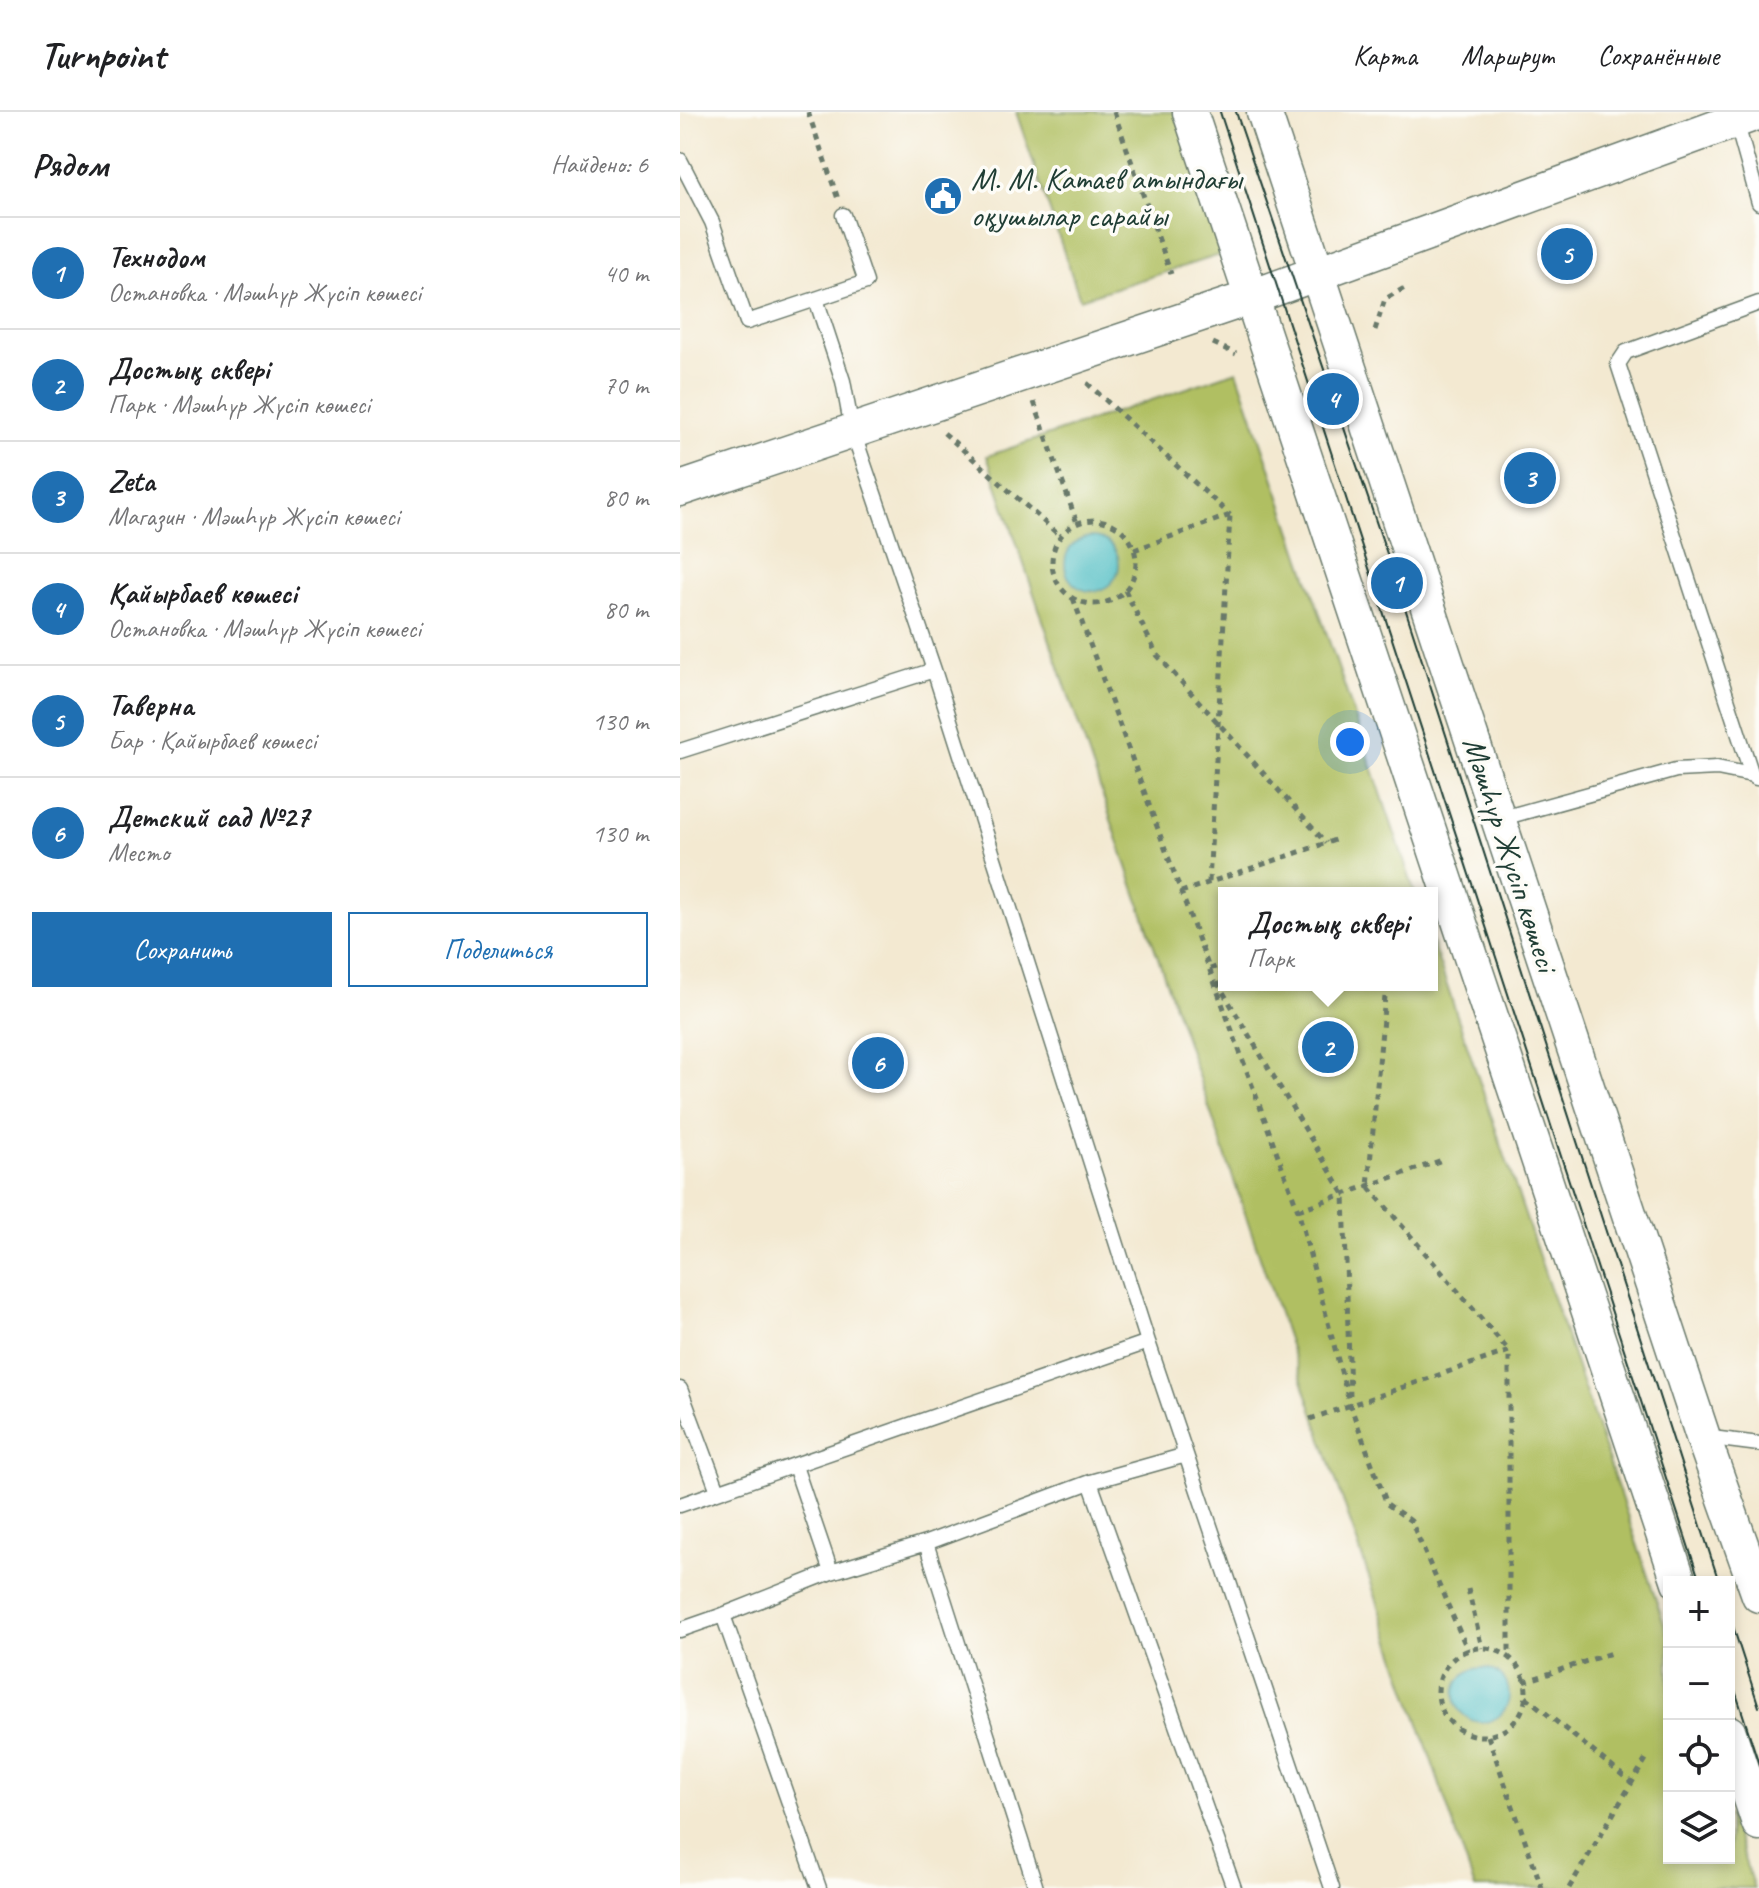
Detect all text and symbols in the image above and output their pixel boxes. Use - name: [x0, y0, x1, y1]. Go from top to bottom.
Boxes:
- text: Turnpoint: [40, 32, 165, 79]
- text: Карта: [1353, 38, 1417, 73]
- text: Маршрут: [1461, 38, 1553, 73]
- text: Сохранённые: [1597, 38, 1719, 73]
- text: Рядом: [32, 143, 108, 186]
- text: Найдено: 6: [551, 148, 648, 181]
- place label: М. М. Катаев атындағы оқушылар сарайы: [971, 158, 1244, 236]
- public building icon: М. М. Катаев атындағы оқушылар сарайы: [922, 175, 964, 217]
- pin: 5: [1541, 224, 1593, 284]
- text: Технодом: [108, 238, 204, 276]
- text: 1: [52, 257, 64, 290]
- text: 40 m: [604, 257, 648, 290]
- text: Остановка · Мәшһүр Жүсіп көшесі: [108, 276, 421, 309]
- text: Достық сквері: [108, 350, 269, 388]
- text: 2: [52, 369, 64, 402]
- text: 70 m: [604, 369, 648, 402]
- pin: 4: [1307, 369, 1359, 429]
- text: Парк · Мәшһүр Жүсіп көшесі: [108, 388, 370, 421]
- pin: 3: [1504, 448, 1556, 508]
- text: Zeta: [108, 462, 155, 500]
- text: 3: [52, 481, 64, 514]
- text: 80 m: [604, 481, 648, 514]
- text: Магазин · Мәшһүр Жүсіп көшесі: [108, 500, 400, 533]
- pin: 1: [1371, 553, 1423, 613]
- text: Қайырбаев көшесі: [108, 574, 297, 612]
- text: 4: [52, 593, 64, 626]
- text: 80 m: [604, 593, 648, 626]
- text: Остановка · Мәшһүр Жүсіп көшесі: [108, 612, 421, 645]
- text: Таверна: [108, 686, 194, 724]
- text: 5: [52, 705, 64, 738]
- text: 130 m: [592, 705, 648, 738]
- your location: [1330, 722, 1370, 762]
- text: Бар · Қайырбаев көшесі: [108, 724, 316, 757]
- street label: Мәшһүр Жүсіп көшесі: [1453, 732, 1569, 980]
- text: Детский сад №27: [108, 798, 309, 836]
- text: 6: [52, 817, 64, 850]
- text: 130 m: [592, 817, 648, 850]
- text: Место: [108, 836, 170, 869]
- popup: [1218, 887, 1438, 991]
- text: Достық сквері: [1247, 904, 1409, 942]
- button: Сохранить: [32, 912, 332, 987]
- button: Поделиться: [348, 912, 648, 987]
- text: Парк: [1247, 942, 1294, 975]
- pin: 2: [1302, 1017, 1354, 1077]
- pin: 6: [852, 1033, 904, 1093]
- map controls: [1663, 1576, 1735, 1864]
- button: +: [1663, 1576, 1735, 1648]
- button: −: [1663, 1648, 1735, 1720]
- button: locate: [1663, 1720, 1735, 1792]
- button: layers: [1663, 1792, 1735, 1864]

